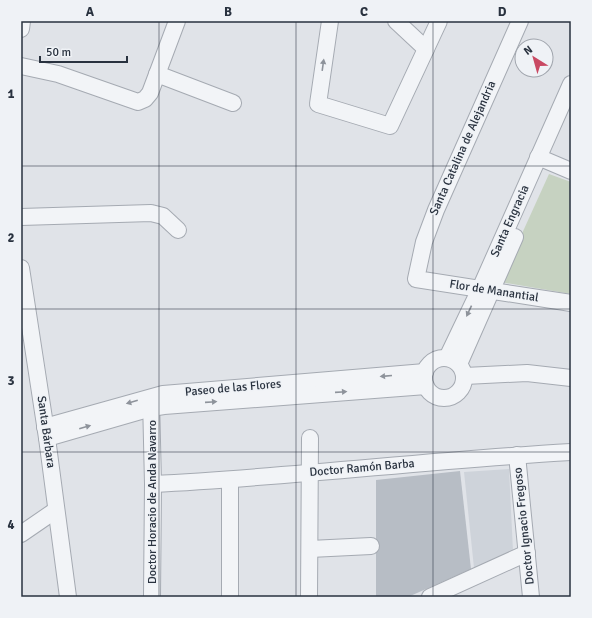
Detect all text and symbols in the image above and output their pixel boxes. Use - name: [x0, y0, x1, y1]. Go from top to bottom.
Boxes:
- text: A: [86, 4, 95, 20]
- text: B: [224, 4, 232, 20]
- text: C: [360, 4, 368, 20]
- text: D: [498, 4, 507, 20]
- scale bar: [40, 38, 127, 64]
- north arrow: [514, 38, 554, 78]
- text: N: [521, 43, 535, 58]
- text: 50 m: [46, 45, 71, 60]
- one-way arrow: [320, 59, 326, 71]
- street label: Santa Catalina de Alejandria: [427, 78, 499, 218]
- text: 1: [7, 86, 15, 102]
- street label: Santa Engracia: [487, 183, 533, 259]
- text: 2: [7, 230, 15, 246]
- street label: Flor de Manantial: [448, 277, 540, 306]
- one-way arrow: [466, 305, 472, 317]
- one-way arrow: [380, 372, 392, 379]
- text: 3: [7, 373, 15, 389]
- street label: Paseo de las Flores: [184, 376, 282, 400]
- one-way arrow: [335, 389, 347, 396]
- street label: Santa Bárbara: [34, 395, 58, 469]
- one-way arrow: [126, 399, 138, 405]
- one-way arrow: [205, 399, 217, 405]
- street label: Doctor Horacio de Anda Navarro: [145, 420, 160, 584]
- one-way arrow: [79, 424, 91, 430]
- street label: Doctor Ramón Barba: [309, 456, 415, 480]
- street label: Doctor Ignacio Fregoso: [510, 467, 538, 585]
- text: 4: [7, 517, 15, 533]

